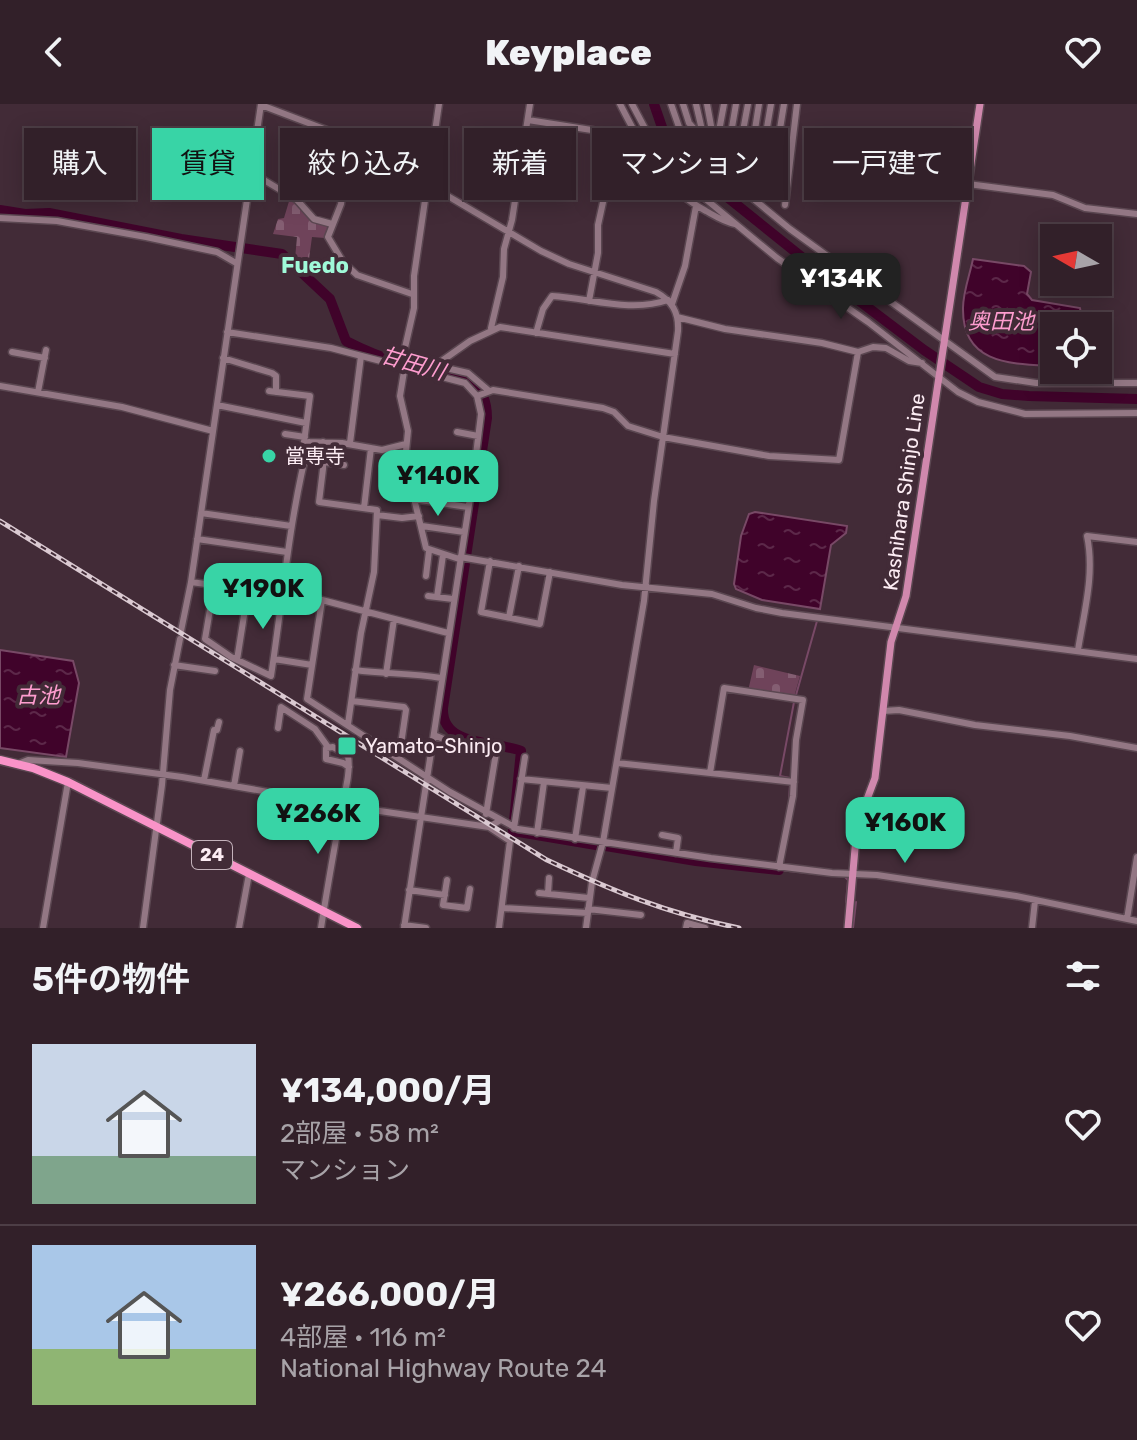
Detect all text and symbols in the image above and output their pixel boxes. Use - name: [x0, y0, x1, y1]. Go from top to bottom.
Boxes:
- icon: back: [32, 30, 76, 74]
- icon: heart: [1061, 30, 1105, 74]
- text: Keyplace: [485, 31, 652, 74]
- chip: 購入: [24, 128, 136, 200]
- chip: 賃貸: [152, 128, 264, 200]
- chip: 絞り込み: [280, 128, 448, 200]
- chip: 新着: [464, 128, 576, 200]
- chip: マンション: [592, 128, 788, 200]
- chip: 一戸建て: [804, 128, 972, 200]
- north arrow: [1040, 224, 1112, 296]
- map controls: [1040, 224, 1112, 384]
- district label: Fuedo: [281, 252, 349, 279]
- pin: ¥134K: [785, 253, 897, 321]
- text: ¥134K: [800, 263, 882, 294]
- water label: 奥田池: [968, 308, 1036, 335]
- button: locate: [1040, 312, 1112, 384]
- water label: 甘田川: [377, 341, 450, 386]
- street label: Kashihara Shinjo Line: [878, 392, 930, 592]
- place label: 當専寺: [285, 444, 345, 468]
- marker: 當専寺: [260, 447, 278, 465]
- pin: ¥140K: [382, 450, 494, 518]
- text: ¥140K: [396, 460, 480, 491]
- pin: ¥190K: [207, 563, 319, 631]
- text: ¥190K: [222, 573, 304, 604]
- water label: 古池: [16, 682, 62, 709]
- place label: Yamato-Shinjo: [365, 734, 503, 758]
- marker: Yamato-Shinjo: [336, 735, 358, 757]
- pin: ¥266K: [262, 788, 374, 856]
- pin: ¥160K: [849, 797, 961, 865]
- text: ¥266K: [275, 798, 361, 829]
- text: ¥160K: [864, 807, 946, 838]
- road number: 24: [192, 841, 232, 869]
- icon: filters: [1061, 954, 1105, 998]
- text: 5件の物件: [32, 959, 190, 1000]
- text: ¥134,000/月: [280, 1070, 496, 1111]
- icon: home: [96, 1076, 192, 1172]
- icon: heart: [1061, 1102, 1105, 1146]
- text: 2部屋 · 58 m²: [280, 1118, 439, 1149]
- text: マンション: [280, 1155, 410, 1186]
- text: ¥266,000/月: [280, 1274, 500, 1315]
- icon: home: [96, 1277, 192, 1373]
- icon: heart: [1061, 1303, 1105, 1347]
- text: 4部屋 · 116 m²: [280, 1322, 446, 1353]
- text: National Highway Route 24: [280, 1353, 607, 1384]

